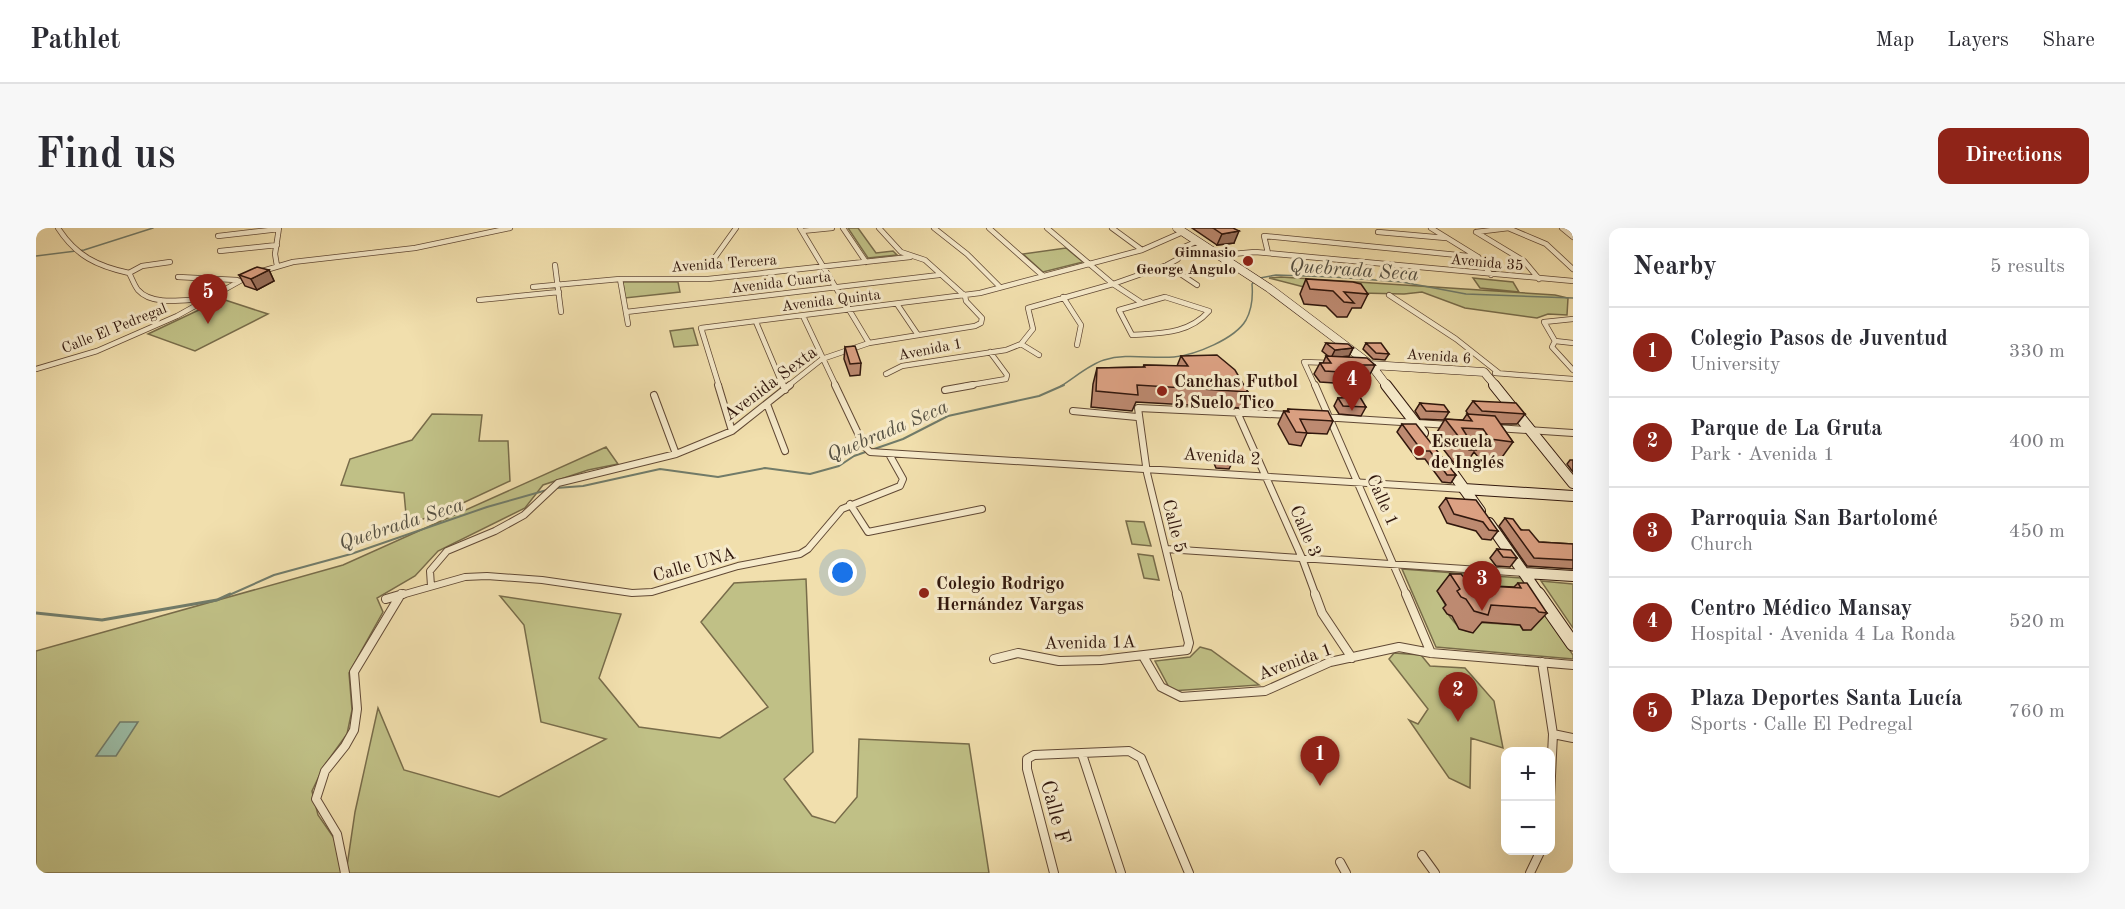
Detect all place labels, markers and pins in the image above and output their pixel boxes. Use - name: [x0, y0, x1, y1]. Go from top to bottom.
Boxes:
- place label: Gimnasio George Angulo: [1136, 246, 1236, 278]
- marker: Gimnasio George Angulo: [1241, 254, 1255, 268]
- pin: 5: [188, 274, 228, 324]
- pin: 4: [1332, 362, 1372, 411]
- place label: Canchas Futbol 5 Suelo Tico: [1174, 373, 1299, 412]
- marker: Canchas Futbol 5 Suelo Tico: [1155, 384, 1169, 398]
- place label: Escuela de Inglés: [1431, 433, 1504, 472]
- marker: Escuela de Inglés: [1412, 444, 1426, 458]
- pin: 3: [1462, 562, 1502, 611]
- place label: Colegio Rodrigo Hernández Vargas: [936, 575, 1084, 614]
- marker: Colegio Rodrigo Hernández Vargas: [917, 586, 931, 600]
- pin: 2: [1438, 672, 1478, 722]
- pin: 1: [1300, 736, 1340, 786]

